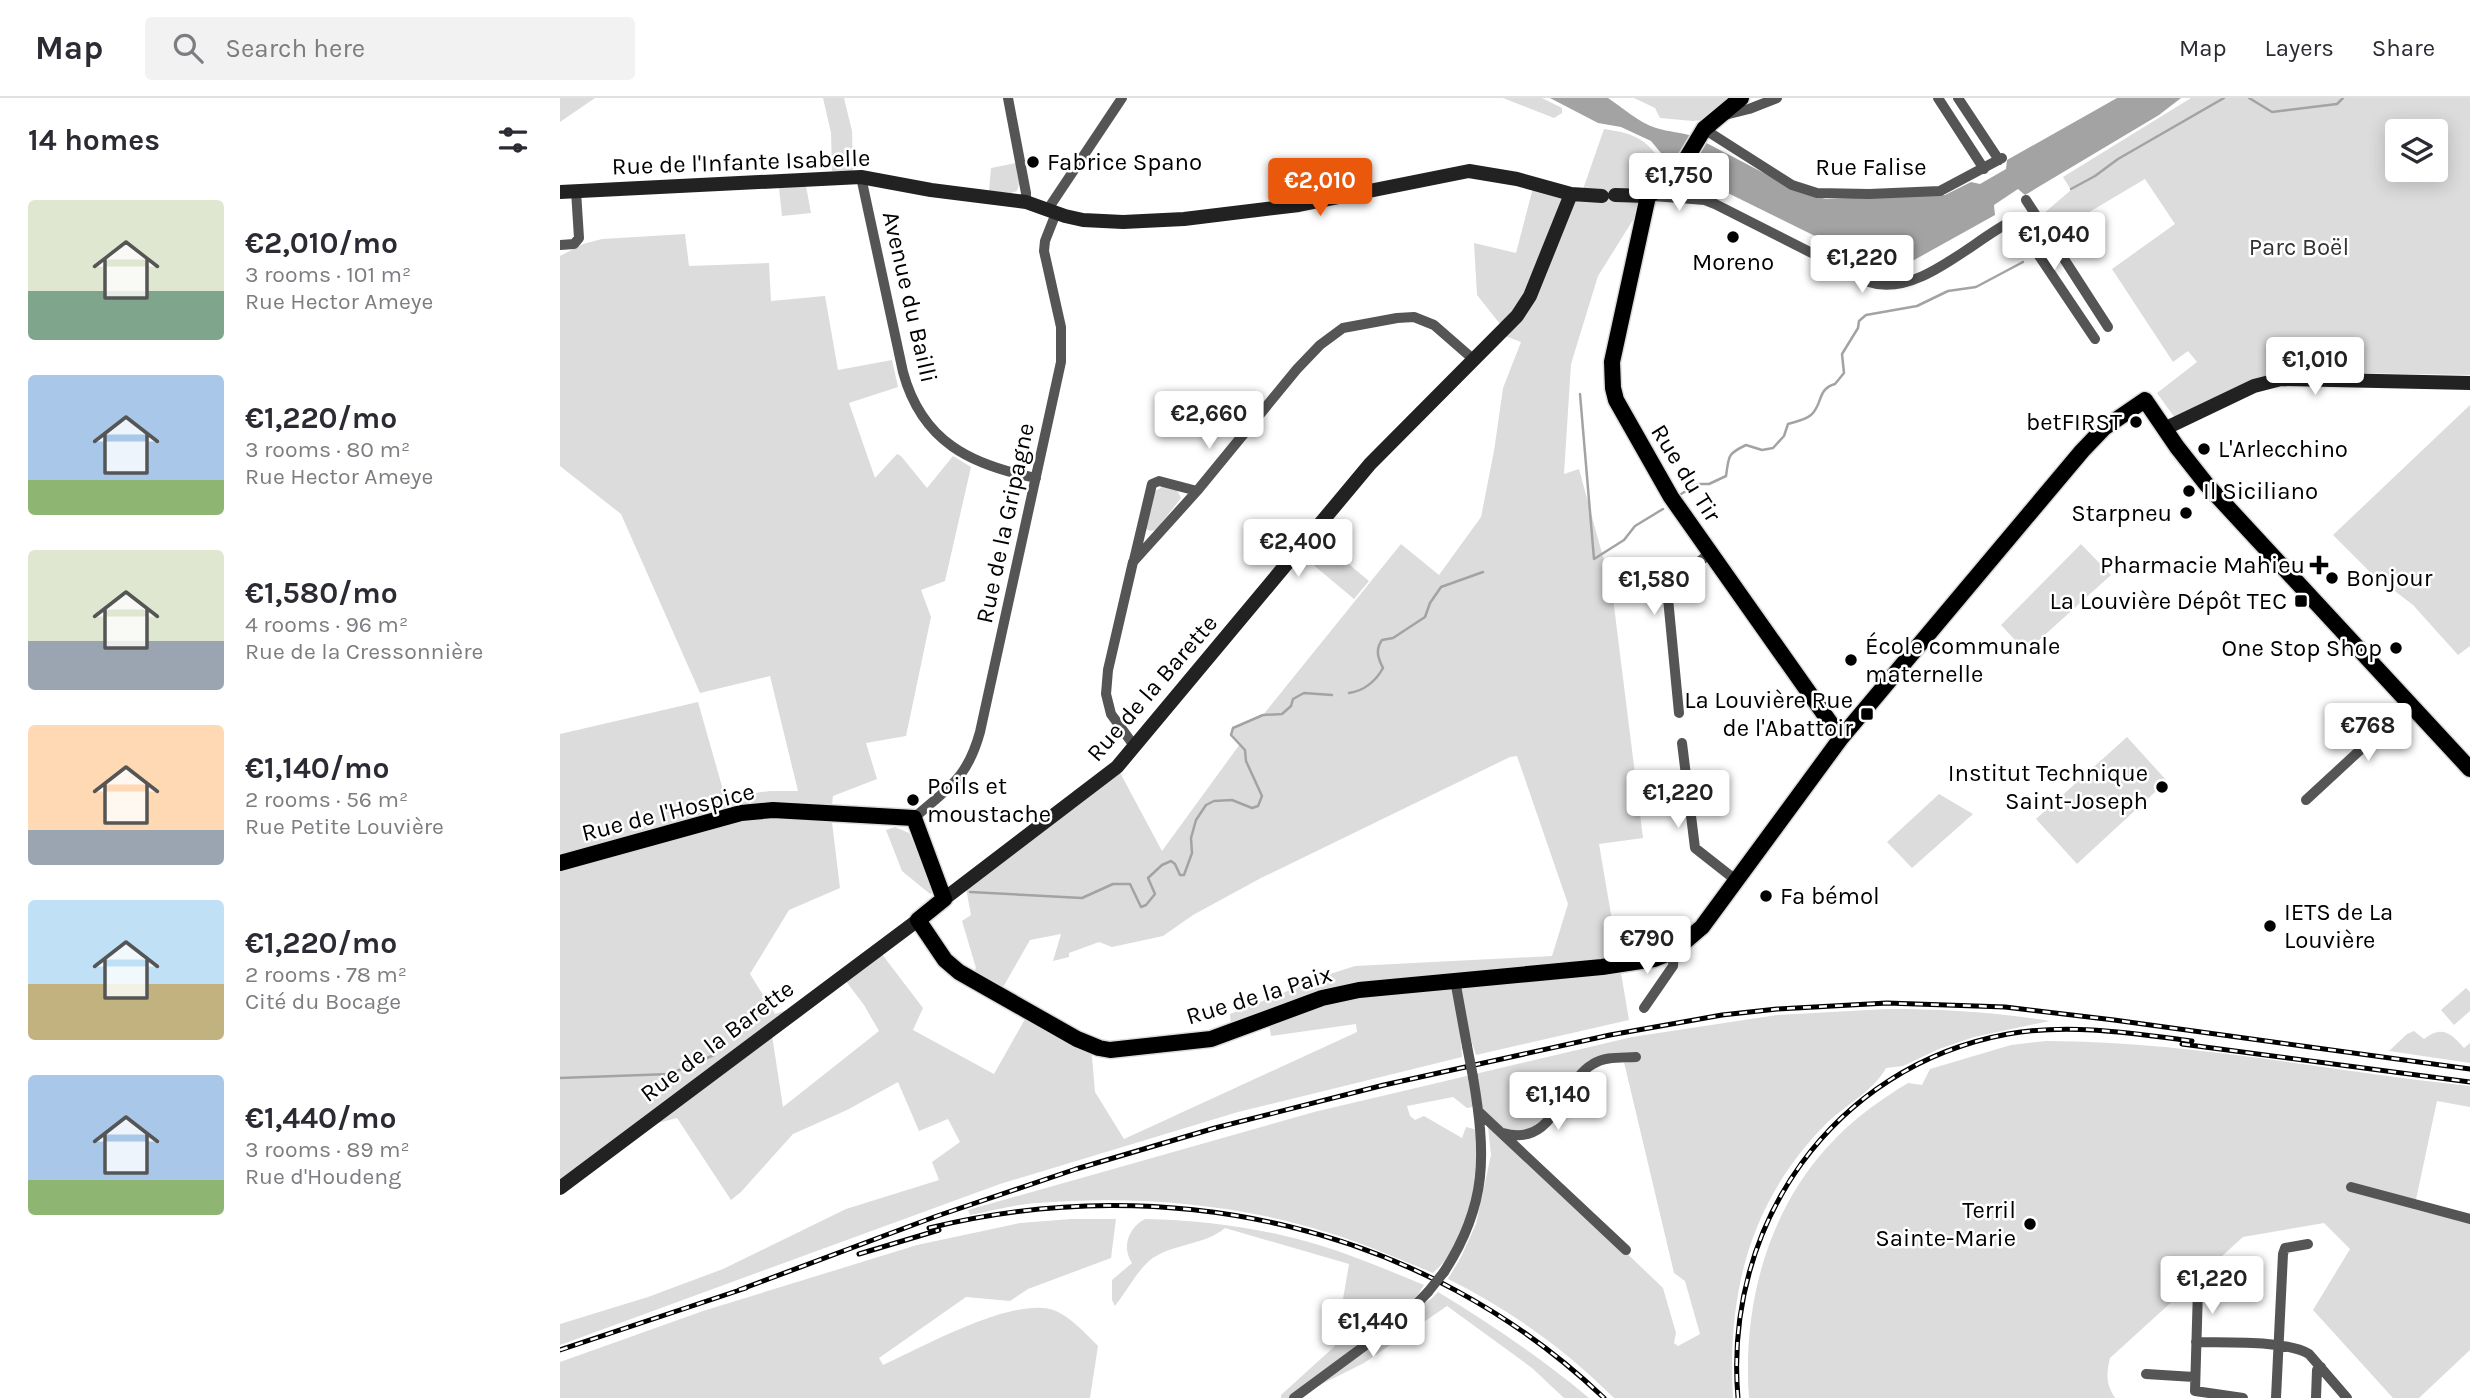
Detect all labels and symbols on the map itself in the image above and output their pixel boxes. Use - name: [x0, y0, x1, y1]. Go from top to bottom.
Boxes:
- street label: Rue de l'Infante Isabelle: [611, 143, 871, 181]
- place label: Fabrice Spano: [1047, 148, 1202, 176]
- pin: €1,750: [1622, 153, 1736, 213]
- street label: Rue Falise: [1815, 153, 1927, 181]
- marker: Fabrice Spano: [1025, 154, 1041, 170]
- pin: €2,010: [1263, 158, 1377, 218]
- street label: Avenue du Bailli: [877, 209, 943, 385]
- pin: €1,040: [1997, 212, 2111, 272]
- marker: Moreno: [1725, 229, 1741, 245]
- park label: Parc Boël: [2249, 233, 2349, 261]
- pin: €1,220: [1805, 236, 1919, 295]
- place label: Moreno: [1692, 248, 1774, 276]
- pin: €1,010: [2258, 338, 2372, 397]
- pin: €2,660: [1152, 392, 1266, 451]
- place label: betFIRST: [2026, 408, 2122, 436]
- marker: betFIRST: [2128, 414, 2144, 430]
- street label: Rue du Tir: [1645, 419, 1727, 527]
- street label: Rue de la Gripagne: [970, 420, 1040, 626]
- place label: L'Arlecchino: [2218, 435, 2348, 463]
- marker: L'Arlecchino: [2196, 441, 2212, 457]
- place label: Il Siciliano: [2203, 477, 2318, 505]
- marker: Il Siciliano: [2181, 483, 2197, 499]
- place label: Starpneu: [2071, 499, 2172, 527]
- marker: Starpneu: [2178, 505, 2194, 521]
- pin: €2,400: [1241, 519, 1355, 579]
- place label: Pharmacie Mahieu: [2100, 551, 2305, 579]
- marker: Pharmacie Mahieu: [2311, 557, 2327, 573]
- pin: €1,580: [1597, 558, 1711, 617]
- place label: Bonjour: [2346, 564, 2433, 592]
- marker: Bonjour: [2324, 570, 2340, 586]
- place label: La Louvière Dépôt TEC: [2050, 587, 2287, 615]
- marker: La Louvière Dépôt TEC: [2293, 593, 2309, 609]
- street label: Rue de la Barette: [1081, 609, 1223, 767]
- place label: École communale maternelle: [1865, 631, 2060, 688]
- place label: One Stop Shop: [2221, 634, 2382, 662]
- marker: One Stop Shop: [2388, 640, 2404, 656]
- marker: École communale maternelle: [1843, 652, 1859, 668]
- place label: La Louvière Rue de l'Abattoir: [1684, 686, 1853, 742]
- pin: €768: [2327, 704, 2409, 763]
- marker: La Louvière Rue de l'Abattoir: [1859, 706, 1875, 722]
- place label: Institut Technique Saint-Joseph: [1948, 759, 2148, 815]
- pin: €1,220: [1621, 770, 1735, 830]
- place label: Poils et moustache: [927, 772, 1051, 828]
- street label: Rue de l'Hospice: [579, 777, 757, 847]
- marker: Institut Technique Saint-Joseph: [2154, 779, 2170, 795]
- marker: Poils et moustache: [905, 792, 921, 808]
- place label: Fa bémol: [1780, 882, 1880, 910]
- marker: Fa bémol: [1758, 888, 1774, 904]
- place label: IETS de La Louvière: [2284, 898, 2393, 954]
- pin: €790: [1606, 916, 1688, 976]
- marker: IETS de La Louvière: [2262, 918, 2278, 934]
- street label: Rue de la Paix: [1183, 960, 1335, 1030]
- street label: Rue de la Barette: [635, 974, 799, 1108]
- pin: €1,140: [1501, 1072, 1615, 1132]
- place label: Terril Sainte-Marie: [1875, 1196, 2016, 1252]
- marker: Terril Sainte-Marie: [2022, 1216, 2038, 1232]
- pin: €1,220: [2155, 1256, 2269, 1316]
- pin: €1,440: [1316, 1300, 1430, 1359]

